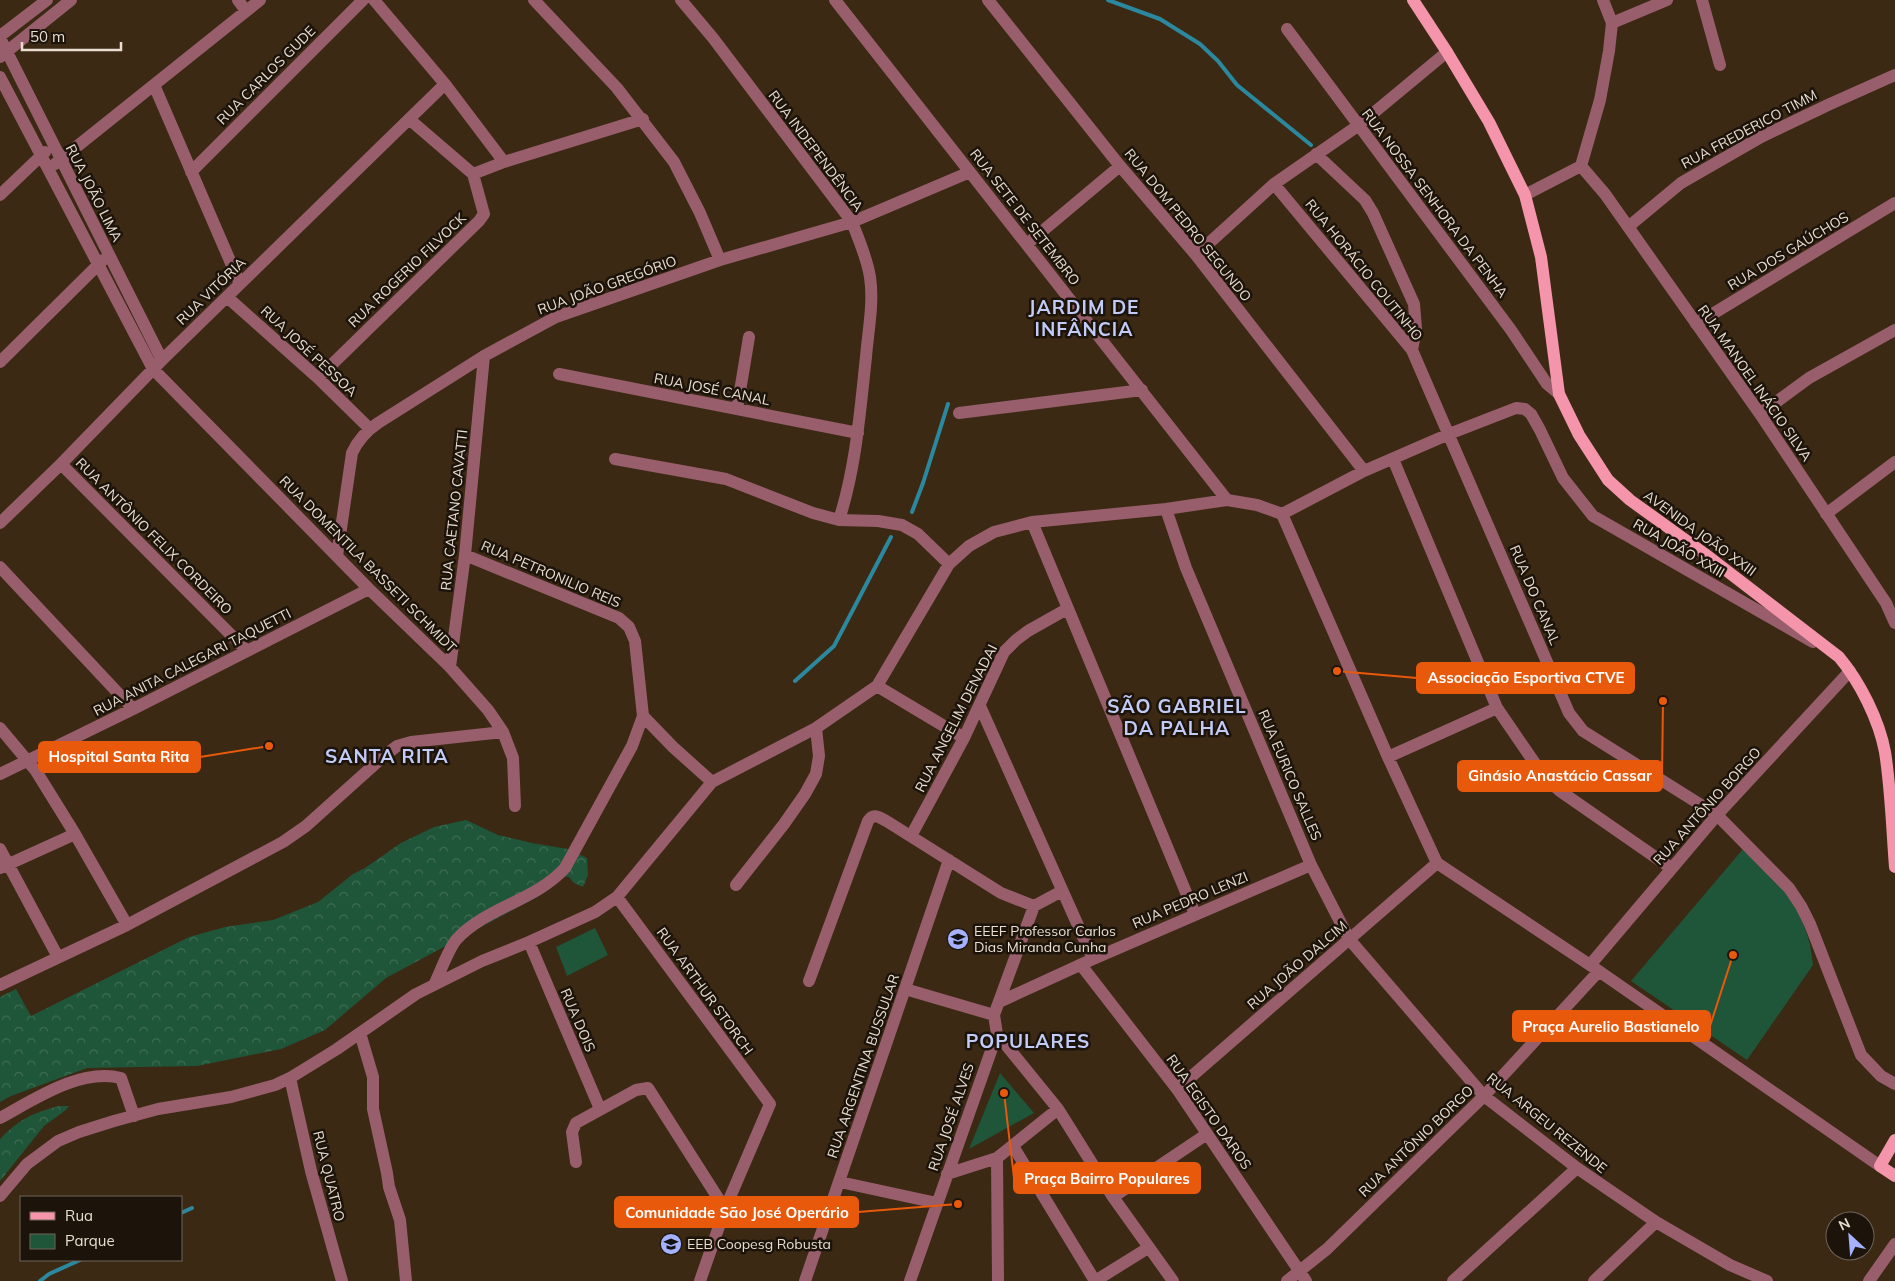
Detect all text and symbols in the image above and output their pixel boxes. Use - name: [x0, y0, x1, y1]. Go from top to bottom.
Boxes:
- scale bar: [22, 20, 121, 52]
- street label: RUA CARLOS GUDE: [213, 22, 319, 128]
- text: 50 m: [30, 27, 65, 46]
- street label: RUA FREDERICO TIMM: [1678, 86, 1820, 172]
- street label: RUA INDEPENDÊNCIA: [765, 87, 868, 216]
- street label: RUA NOSSA SENHORA DA PENHA: [1358, 105, 1512, 302]
- street label: RUA JOÃO LIMA: [62, 141, 127, 245]
- street label: RUA SETE DE SETEMBRO: [966, 145, 1084, 289]
- street label: RUA DOM PEDRO SEGUNDO: [1121, 145, 1255, 305]
- street label: RUA HORÁCIO COUTINHO: [1301, 196, 1427, 344]
- street label: RUA ROGERIO FILVOCK: [344, 208, 471, 331]
- street label: RUA DOS GAÚCHOS: [1724, 208, 1852, 294]
- street label: RUA JOÃO GREGÓRIO: [535, 251, 679, 319]
- street label: RUA VITÓRIA: [173, 253, 250, 329]
- district label: JARDIM DE INFÂNCIA: [1029, 295, 1139, 341]
- street label: RUA MANOEL INÁCIO SILVA: [1694, 301, 1816, 465]
- street label: RUA JOSÉ PESSOA: [257, 302, 362, 401]
- street label: RUA JOSÉ CANAL: [652, 369, 772, 409]
- street label: RUA CAETANO CAVATTI: [437, 429, 471, 591]
- street label: RUA ANTÔNIO FELIX CORDEIRO: [72, 454, 236, 618]
- street label: RUA DOMENTILA BASSETI SCHMIDT: [276, 472, 461, 657]
- street label: AVENIDA JOÃO XXIII: [1640, 486, 1760, 580]
- street label: RUA JOÃO XXIII: [1630, 515, 1728, 581]
- street label: RUA PETRONILIO REIS: [478, 536, 624, 612]
- street label: RUA DO CANAL: [1506, 542, 1564, 648]
- street label: RUA ANITA CALEGARI TAQUETTI: [90, 604, 294, 720]
- street label: RUA ANGELIM DENADAI: [911, 641, 1001, 795]
- callout: Associação Esportiva CTVE: [1417, 663, 1634, 693]
- text: Associação Esportiva CTVE: [1428, 668, 1625, 687]
- district label: SÃO GABRIEL DA PALHA: [1107, 694, 1247, 740]
- street label: RUA EURICO SALLES: [1254, 707, 1326, 843]
- callout: Hospital Santa Rita: [39, 742, 200, 772]
- street label: RUA ANTÔNIO BORGO: [1649, 743, 1765, 869]
- district label: SANTA RITA: [325, 744, 449, 768]
- text: Hospital Santa Rita: [49, 747, 189, 766]
- callout: Ginásio Anastácio Cassar: [1458, 761, 1662, 791]
- text: Ginásio Anastácio Cassar: [1468, 766, 1652, 785]
- street label: RUA PEDRO LENZI: [1129, 867, 1251, 933]
- street label: RUA JOÃO DALCIM: [1243, 917, 1351, 1013]
- place label: EEEF Professor Carlos Dias Miranda Cunha: [974, 922, 1116, 956]
- street label: RUA ARTHUR STORCH: [653, 924, 757, 1058]
- school or university icon: EEEF Professor Carlos Dias Miranda Cunha: [946, 927, 970, 951]
- street label: RUA ARGENTINA BUSSULAR: [823, 971, 903, 1161]
- street label: RUA DOIS: [557, 985, 600, 1055]
- callout: Praça Aurelio Bastianelo: [1513, 1011, 1710, 1041]
- text: Praça Aurelio Bastianelo: [1523, 1017, 1700, 1036]
- district label: POPULARES: [966, 1029, 1090, 1053]
- street label: RUA EGISTO DAROS: [1163, 1051, 1256, 1173]
- street label: RUA JOSÉ ALVES: [924, 1060, 978, 1173]
- street label: RUA ARGEU REZENDE: [1483, 1069, 1611, 1177]
- street label: RUA ANTÔNIO BORGO: [1355, 1081, 1477, 1201]
- street label: RUA QUATRO: [309, 1129, 349, 1223]
- callout: Praça Bairro Populares: [1014, 1163, 1200, 1193]
- text: Praça Bairro Populares: [1024, 1169, 1190, 1188]
- legend: [20, 1196, 182, 1261]
- callout: Comunidade São José Operário: [615, 1197, 858, 1227]
- text: Comunidade São José Operário: [625, 1203, 849, 1222]
- text: Rua: [65, 1206, 93, 1225]
- north arrow: [1825, 1211, 1875, 1261]
- text: N: [1836, 1214, 1853, 1235]
- text: Parque: [65, 1231, 115, 1250]
- school or university icon: EEB Coopesg Robusta: [659, 1232, 683, 1256]
- place label: EEB Coopesg Robusta: [687, 1235, 831, 1253]

